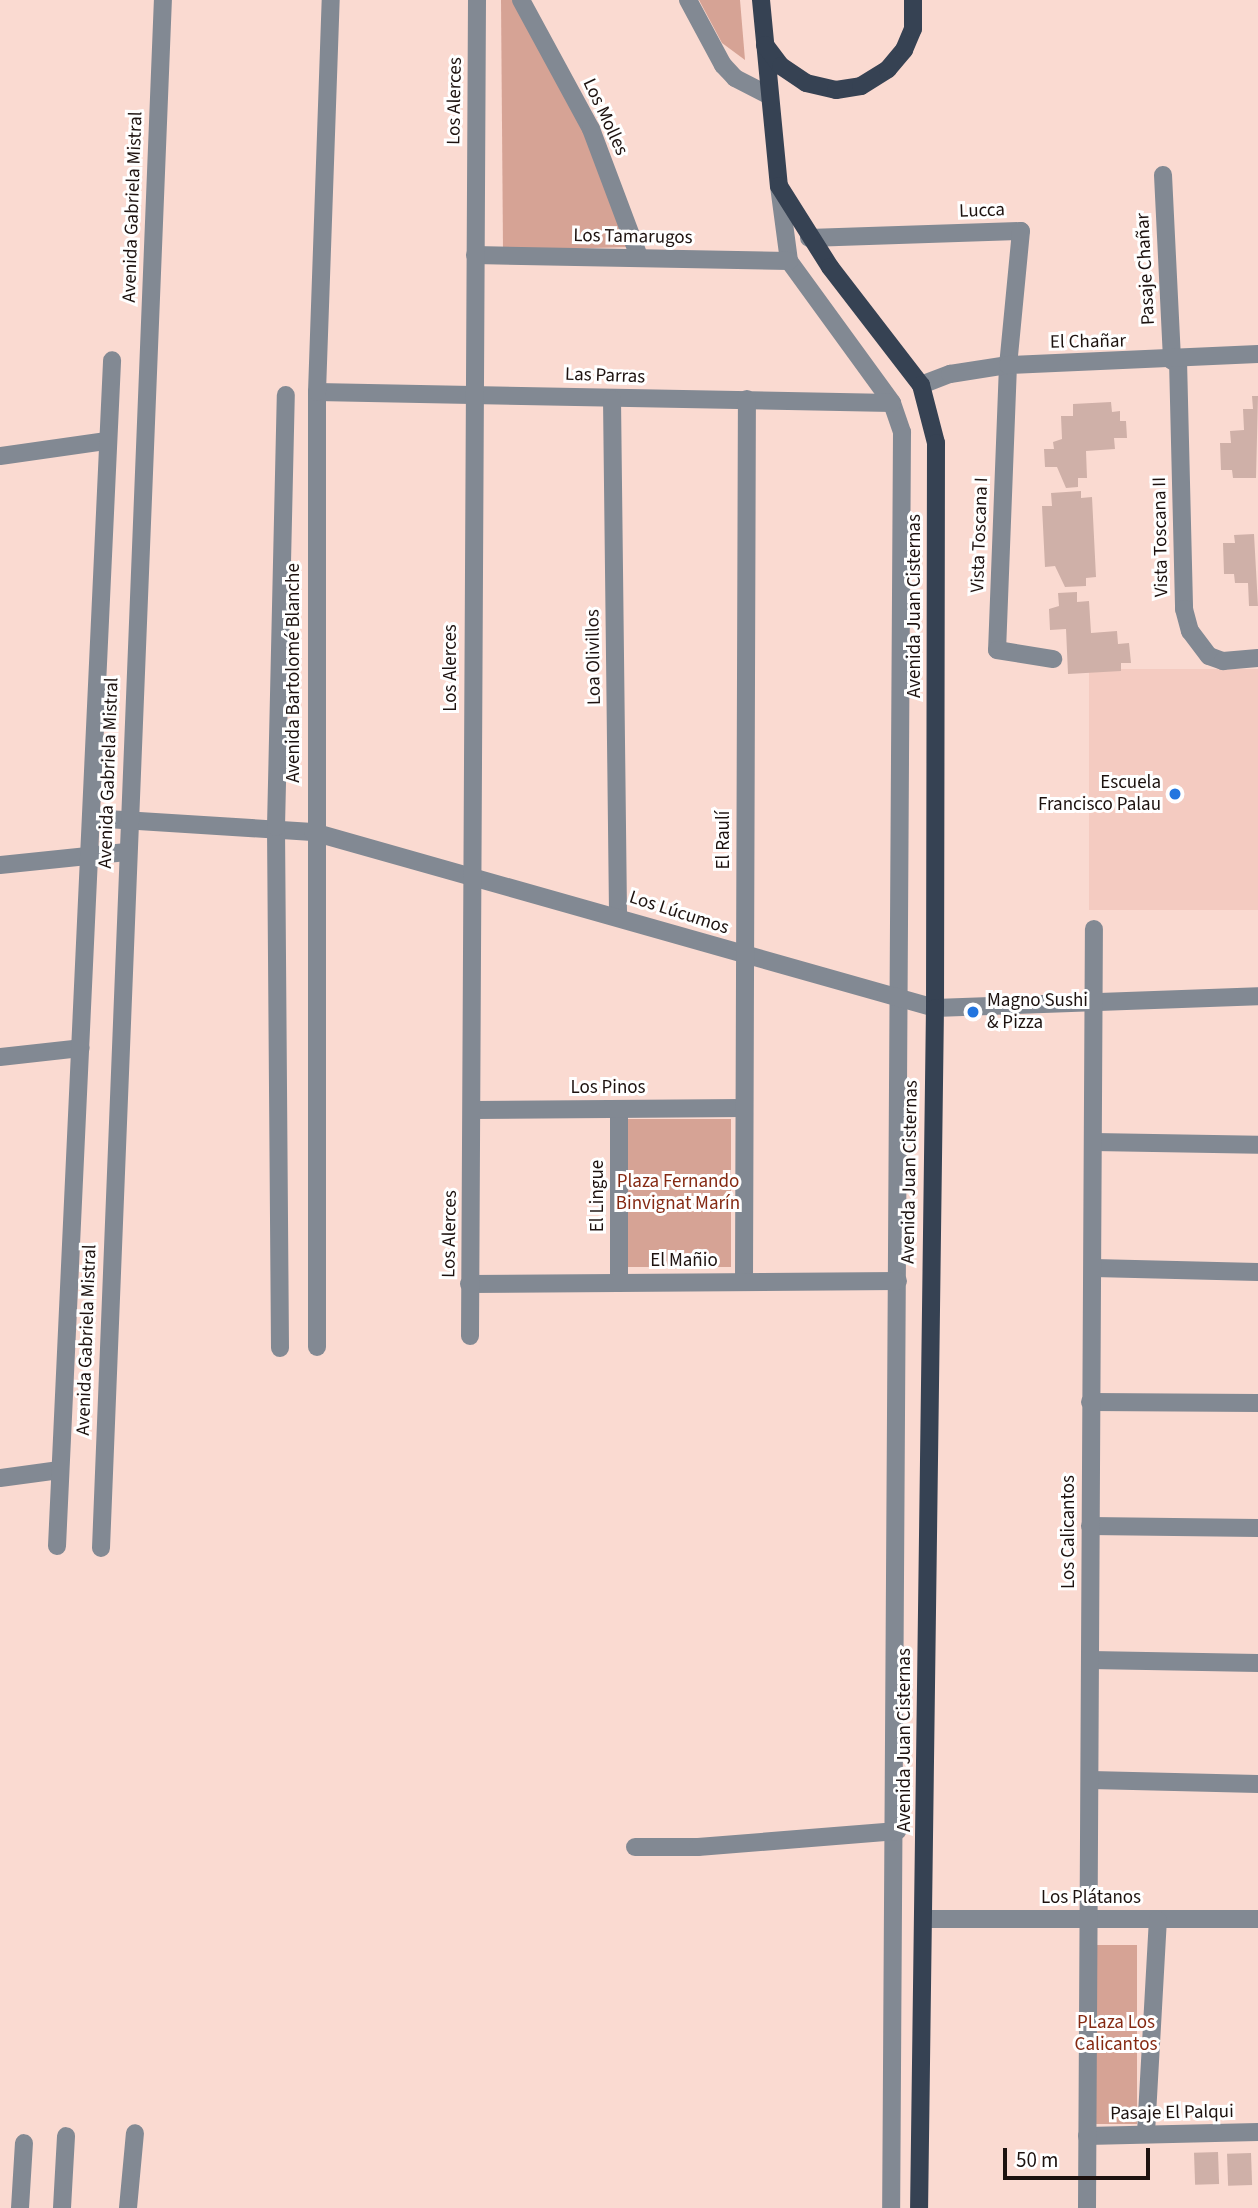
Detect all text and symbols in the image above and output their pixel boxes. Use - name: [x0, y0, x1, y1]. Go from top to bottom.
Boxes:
- street label: Los Alerces: [443, 57, 467, 145]
- street label: Los Molles: [577, 75, 633, 159]
- street label: Avenida Gabriela Mistral: [118, 111, 148, 303]
- street label: Lucca: [959, 199, 1005, 223]
- street label: Pasaje Chañar: [1132, 212, 1160, 326]
- street label: Los Tamarugos: [573, 225, 693, 249]
- street label: El Chañar: [1050, 330, 1126, 354]
- street label: Las Parras: [564, 363, 646, 389]
- street label: Vista Toscana I: [967, 477, 993, 593]
- street label: Vista Toscana II: [1149, 477, 1173, 597]
- street label: Avenida Juan Cisternas: [904, 514, 926, 698]
- street label: Avenida Bartolomé Blanche: [283, 563, 305, 783]
- street label: Loa Olivillos: [582, 609, 606, 705]
- street label: Los Alerces: [440, 624, 462, 712]
- street label: Avenida Gabriela Mistral: [94, 677, 124, 869]
- place label: Escuela Francisco Palau: [1038, 772, 1161, 816]
- marker: Escuela Francisco Palau: [1167, 786, 1183, 802]
- street label: El Raulí: [713, 811, 735, 869]
- street label: Los Lúcumos: [626, 886, 732, 940]
- place label: Magno Sushi & Pizza: [987, 990, 1088, 1034]
- marker: Magno Sushi & Pizza: [965, 1004, 981, 1020]
- street label: Los Pinos: [570, 1077, 646, 1099]
- street label: Avenida Juan Cisternas: [897, 1080, 923, 1264]
- street label: El Lingue: [587, 1160, 609, 1232]
- park label: Plaza Fernando Binvignat Marín: [616, 1171, 740, 1215]
- street label: Los Alerces: [438, 1190, 462, 1278]
- street label: Avenida Gabriela Mistral: [72, 1244, 102, 1436]
- street label: El Mañio: [650, 1250, 718, 1272]
- street label: Los Calicantos: [1058, 1475, 1080, 1589]
- street label: Avenida Juan Cisternas: [894, 1648, 916, 1832]
- street label: Los Plátanos: [1041, 1887, 1141, 1909]
- park label: PLaza Los Calicantos: [1075, 2012, 1157, 2056]
- street label: Pasaje El Palqui: [1110, 2101, 1234, 2125]
- scale bar: [1006, 2134, 1153, 2178]
- text: 50 m: [1016, 2145, 1058, 2175]

